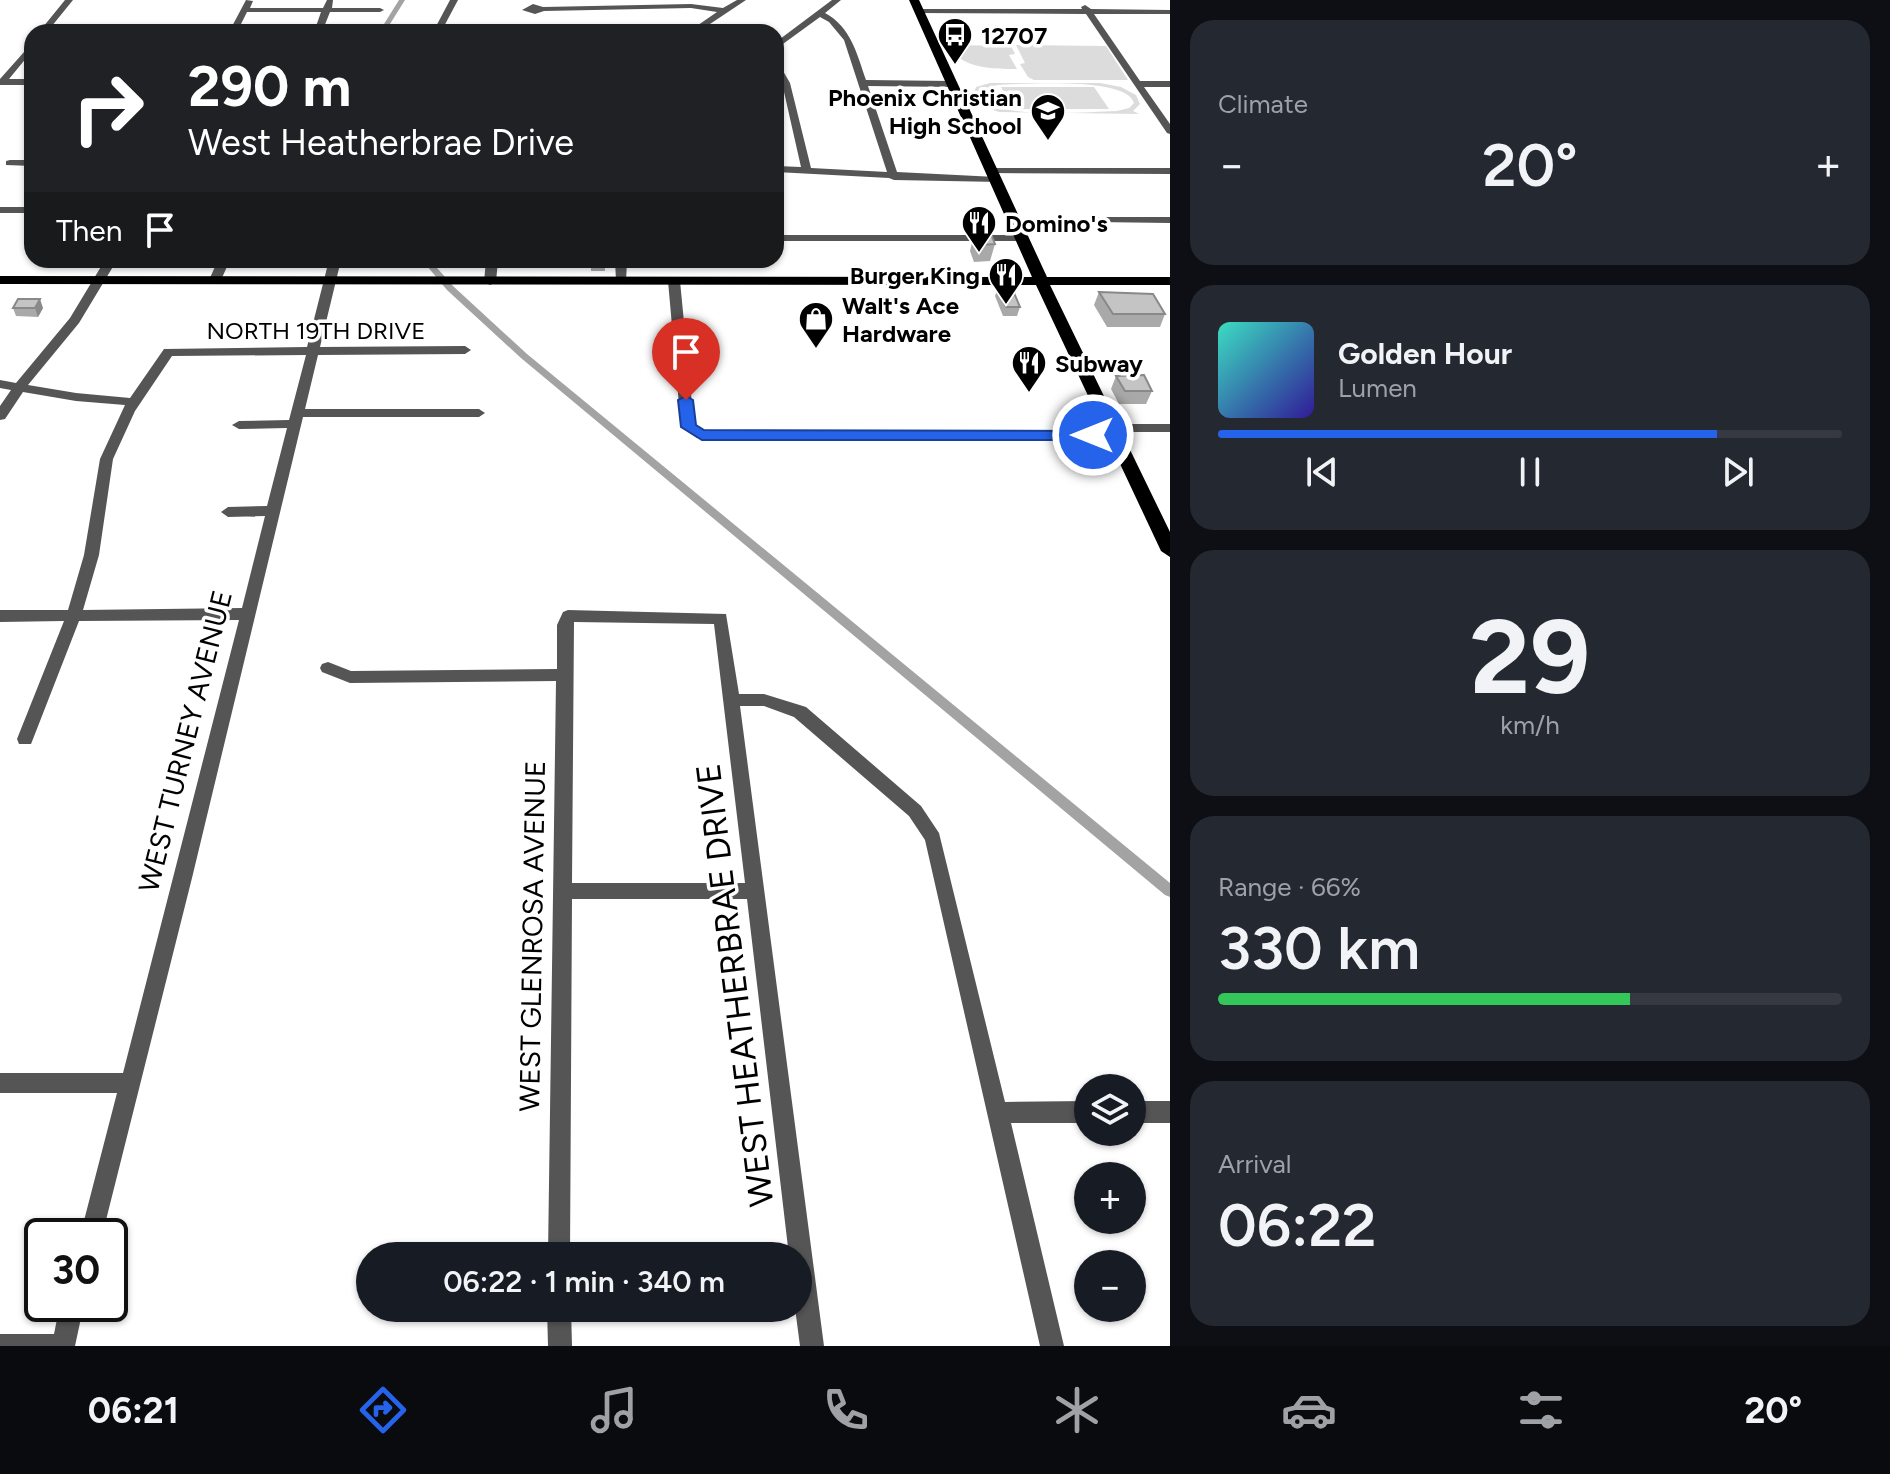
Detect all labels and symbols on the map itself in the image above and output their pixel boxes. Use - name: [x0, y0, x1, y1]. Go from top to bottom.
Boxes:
- bus stop icon: 12707: [936, 16, 974, 66]
- place label: 12707: [981, 21, 1047, 50]
- place label: Phoenix Christian High School: [828, 83, 1022, 140]
- school or university icon: Phoenix Christian High School: [1029, 92, 1067, 142]
- restaurant icon: Domino's: [960, 204, 998, 254]
- place label: Domino's: [1005, 209, 1108, 238]
- restaurant icon: Burger King: [987, 256, 1025, 306]
- place label: Burger King: [850, 261, 980, 290]
- place label: Walt's Ace Hardware: [842, 291, 959, 348]
- shop icon: Walt's Ace Hardware: [797, 300, 835, 350]
- street label: NORTH 19TH DRIVE: [207, 316, 425, 345]
- pin: [652, 318, 720, 400]
- restaurant icon: Subway: [1010, 344, 1048, 394]
- place label: Subway: [1055, 349, 1143, 378]
- position arrow: [1051, 393, 1135, 477]
- street label: WEST TURNEY AVENUE: [131, 587, 239, 895]
- street label: WEST GLENROSA AVENUE: [512, 760, 552, 1112]
- street label: WEST HEATHERBRAE DRIVE: [687, 761, 783, 1209]
- speed limit sign: 30: [24, 1218, 128, 1322]

